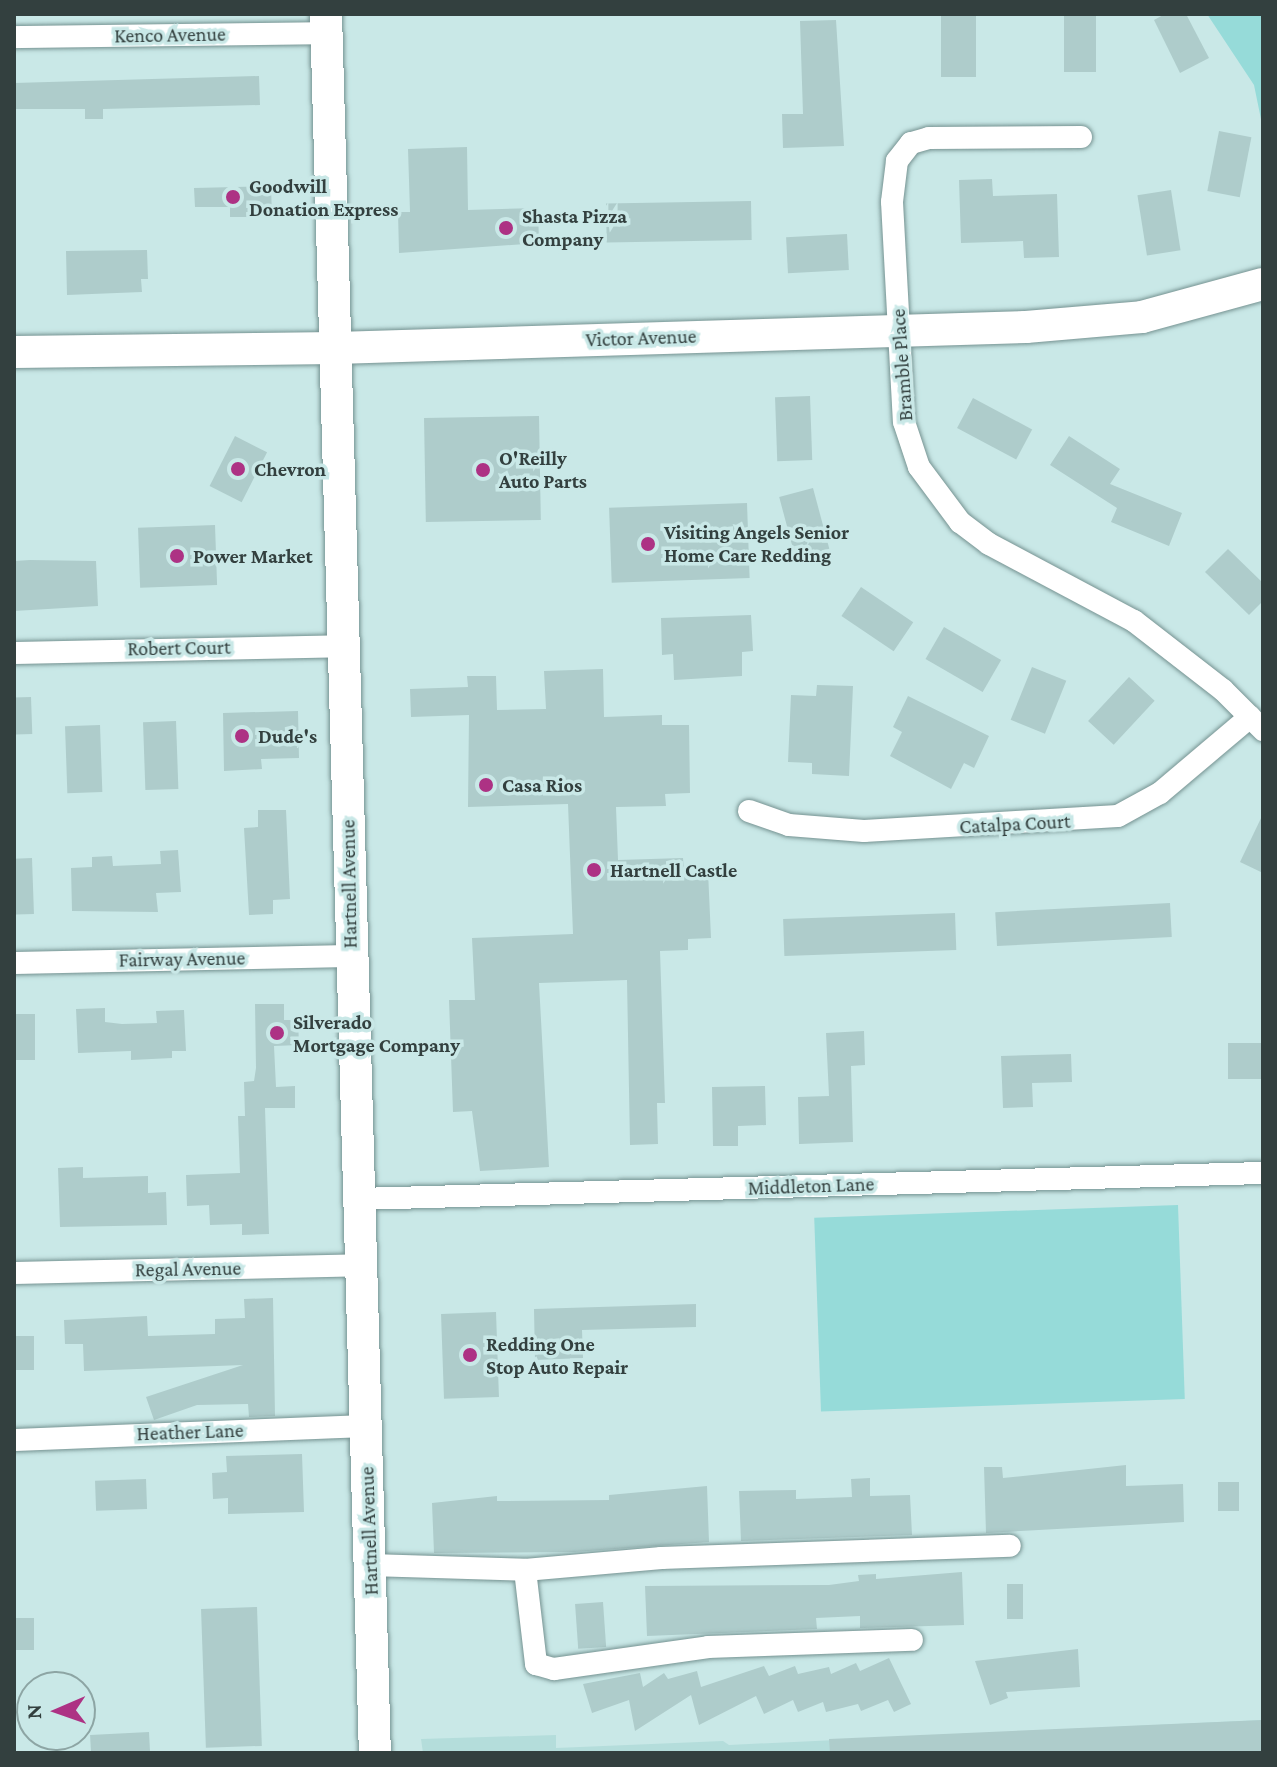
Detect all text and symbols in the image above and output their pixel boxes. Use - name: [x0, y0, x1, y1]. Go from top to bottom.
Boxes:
- street label: Kenco Avenue: [114, 22, 226, 48]
- place label: Goodwill Donation Express: [249, 174, 398, 221]
- marker: Goodwill Donation Express: [224, 188, 242, 206]
- place label: Shasta Pizza Company: [522, 204, 627, 251]
- marker: Shasta Pizza Company: [497, 219, 515, 237]
- street label: Bramble Place: [886, 308, 918, 422]
- street label: Victor Avenue: [585, 324, 697, 352]
- place label: O'Reilly Auto Parts: [499, 446, 587, 493]
- place label: Chevron: [254, 457, 326, 481]
- marker: Chevron: [229, 460, 247, 478]
- marker: O'Reilly Auto Parts: [474, 461, 492, 479]
- place label: Visiting Angels Senior Home Care Redding: [664, 520, 849, 567]
- marker: Visiting Angels Senior Home Care Redding: [639, 535, 657, 553]
- place label: Power Market: [193, 544, 313, 568]
- marker: Power Market: [168, 547, 186, 565]
- street label: Robert Court: [127, 635, 231, 661]
- place label: Dude's: [258, 724, 317, 748]
- marker: Dude's: [233, 727, 251, 745]
- place label: Casa Rios: [502, 773, 582, 797]
- marker: Casa Rios: [477, 776, 495, 794]
- street label: Catalpa Court: [959, 809, 1071, 839]
- street label: Hartnell Avenue: [336, 819, 362, 949]
- place label: Hartnell Castle: [610, 858, 737, 882]
- marker: Hartnell Castle: [585, 861, 603, 879]
- street label: Fairway Avenue: [118, 946, 246, 972]
- place label: Silverado Mortgage Company: [293, 1010, 460, 1057]
- marker: Silverado Mortgage Company: [268, 1024, 286, 1042]
- street label: Middleton Lane: [747, 1172, 875, 1200]
- street label: Regal Avenue: [135, 1256, 241, 1282]
- place label: Redding One Stop Auto Repair: [486, 1332, 628, 1379]
- marker: Redding One Stop Auto Repair: [461, 1346, 479, 1364]
- street label: Heather Lane: [136, 1418, 244, 1446]
- street label: Hartnell Avenue: [355, 1466, 383, 1596]
- north arrow: [16, 1671, 96, 1751]
- text: N: [21, 1704, 46, 1720]

